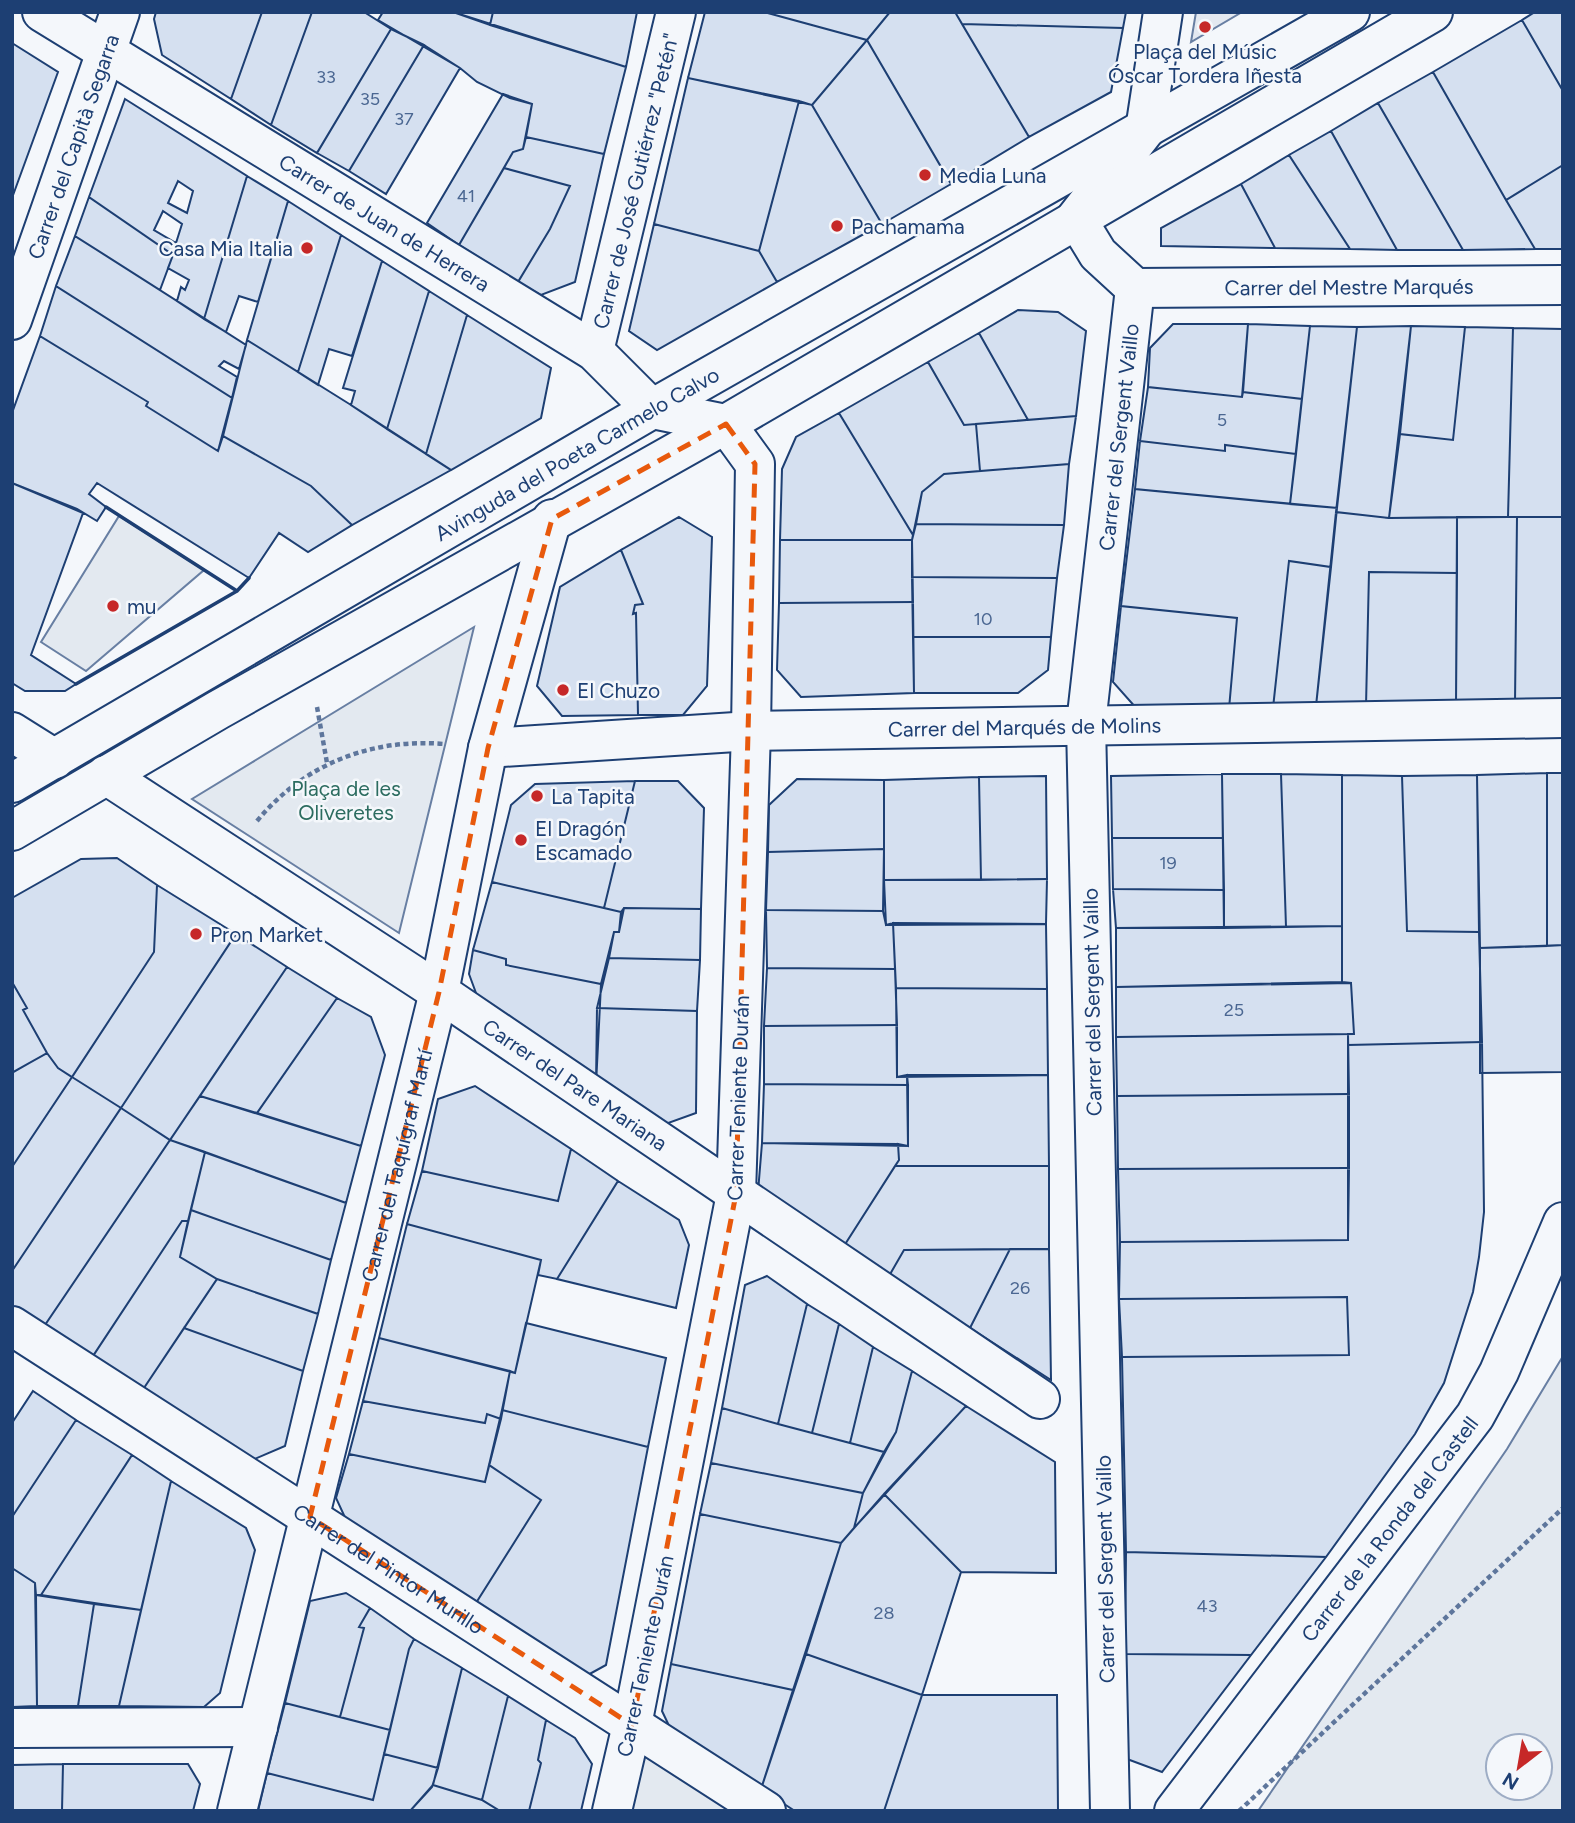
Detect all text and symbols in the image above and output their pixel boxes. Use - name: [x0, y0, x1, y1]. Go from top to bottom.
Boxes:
- marker: Plaça del Músic Óscar Tordera Iñesta: [1197, 19, 1213, 35]
- street label: Carrer de José Gutiérrez "Petén": [587, 30, 683, 331]
- street label: Carrer del Capità Segarra: [22, 31, 124, 262]
- place label: Plaça del Músic Óscar Tordera Iñesta: [1108, 39, 1302, 88]
- house number: 33: [316, 66, 336, 88]
- house number: 35: [360, 88, 380, 110]
- house number: 37: [394, 108, 414, 130]
- street label: Carrer de Juan de Herrera: [275, 148, 495, 297]
- place label: Media Luna: [939, 163, 1046, 188]
- marker: Media Luna: [917, 167, 933, 183]
- house number: 41: [457, 185, 475, 207]
- place label: Pachamama: [851, 214, 965, 239]
- marker: Pachamama: [829, 218, 845, 234]
- place label: Casa Mia Italia: [158, 236, 293, 261]
- marker: Casa Mia Italia: [299, 240, 315, 256]
- street label: Carrer del Mestre Marqués: [1224, 273, 1474, 300]
- street label: Carrer del Sergent Vaillo: [1093, 322, 1143, 552]
- street label: Avinguda del Poeta Carmelo Calvo: [430, 361, 723, 546]
- house number: 5: [1217, 409, 1227, 431]
- place label: mu: [127, 594, 157, 619]
- marker: mu: [105, 598, 121, 614]
- house number: 10: [974, 608, 992, 630]
- place label: El Chuzo: [577, 678, 660, 703]
- marker: El Chuzo: [555, 682, 571, 698]
- street label: Carrer del Marqués de Molins: [888, 712, 1161, 741]
- park label: Plaça de les Oliveretes: [291, 776, 401, 825]
- place label: La Tapita: [551, 784, 635, 809]
- marker: La Tapita: [529, 788, 545, 804]
- place label: El Dragón Escamado: [535, 816, 632, 865]
- marker: El Dragón Escamado: [513, 832, 529, 848]
- house number: 19: [1159, 852, 1177, 874]
- street label: Carrer del Sergent Vaillo: [1078, 888, 1106, 1116]
- place label: Pron Market: [210, 922, 323, 947]
- marker: Pron Market: [188, 926, 204, 942]
- street label: Carrer Teniente Durán: [722, 995, 754, 1201]
- house number: 25: [1224, 999, 1244, 1021]
- street label: Carrer del Pare Mariana: [478, 1013, 672, 1156]
- street label: Carrer del Taquígraf Martí: [356, 1045, 437, 1284]
- house number: 26: [1010, 1277, 1030, 1299]
- street label: Carrer de la Ronda del Castell: [1295, 1411, 1483, 1646]
- street label: Carrer del Sergent Vaillo: [1091, 1455, 1119, 1683]
- street label: Carrer del Pintor Murillo: [289, 1498, 489, 1639]
- street label: Carrer Teniente Durán: [611, 1553, 679, 1759]
- house number: 43: [1197, 1595, 1217, 1617]
- house number: 28: [873, 1602, 895, 1624]
- north arrow: [1484, 1732, 1554, 1802]
- text: N: [1498, 1768, 1523, 1795]

